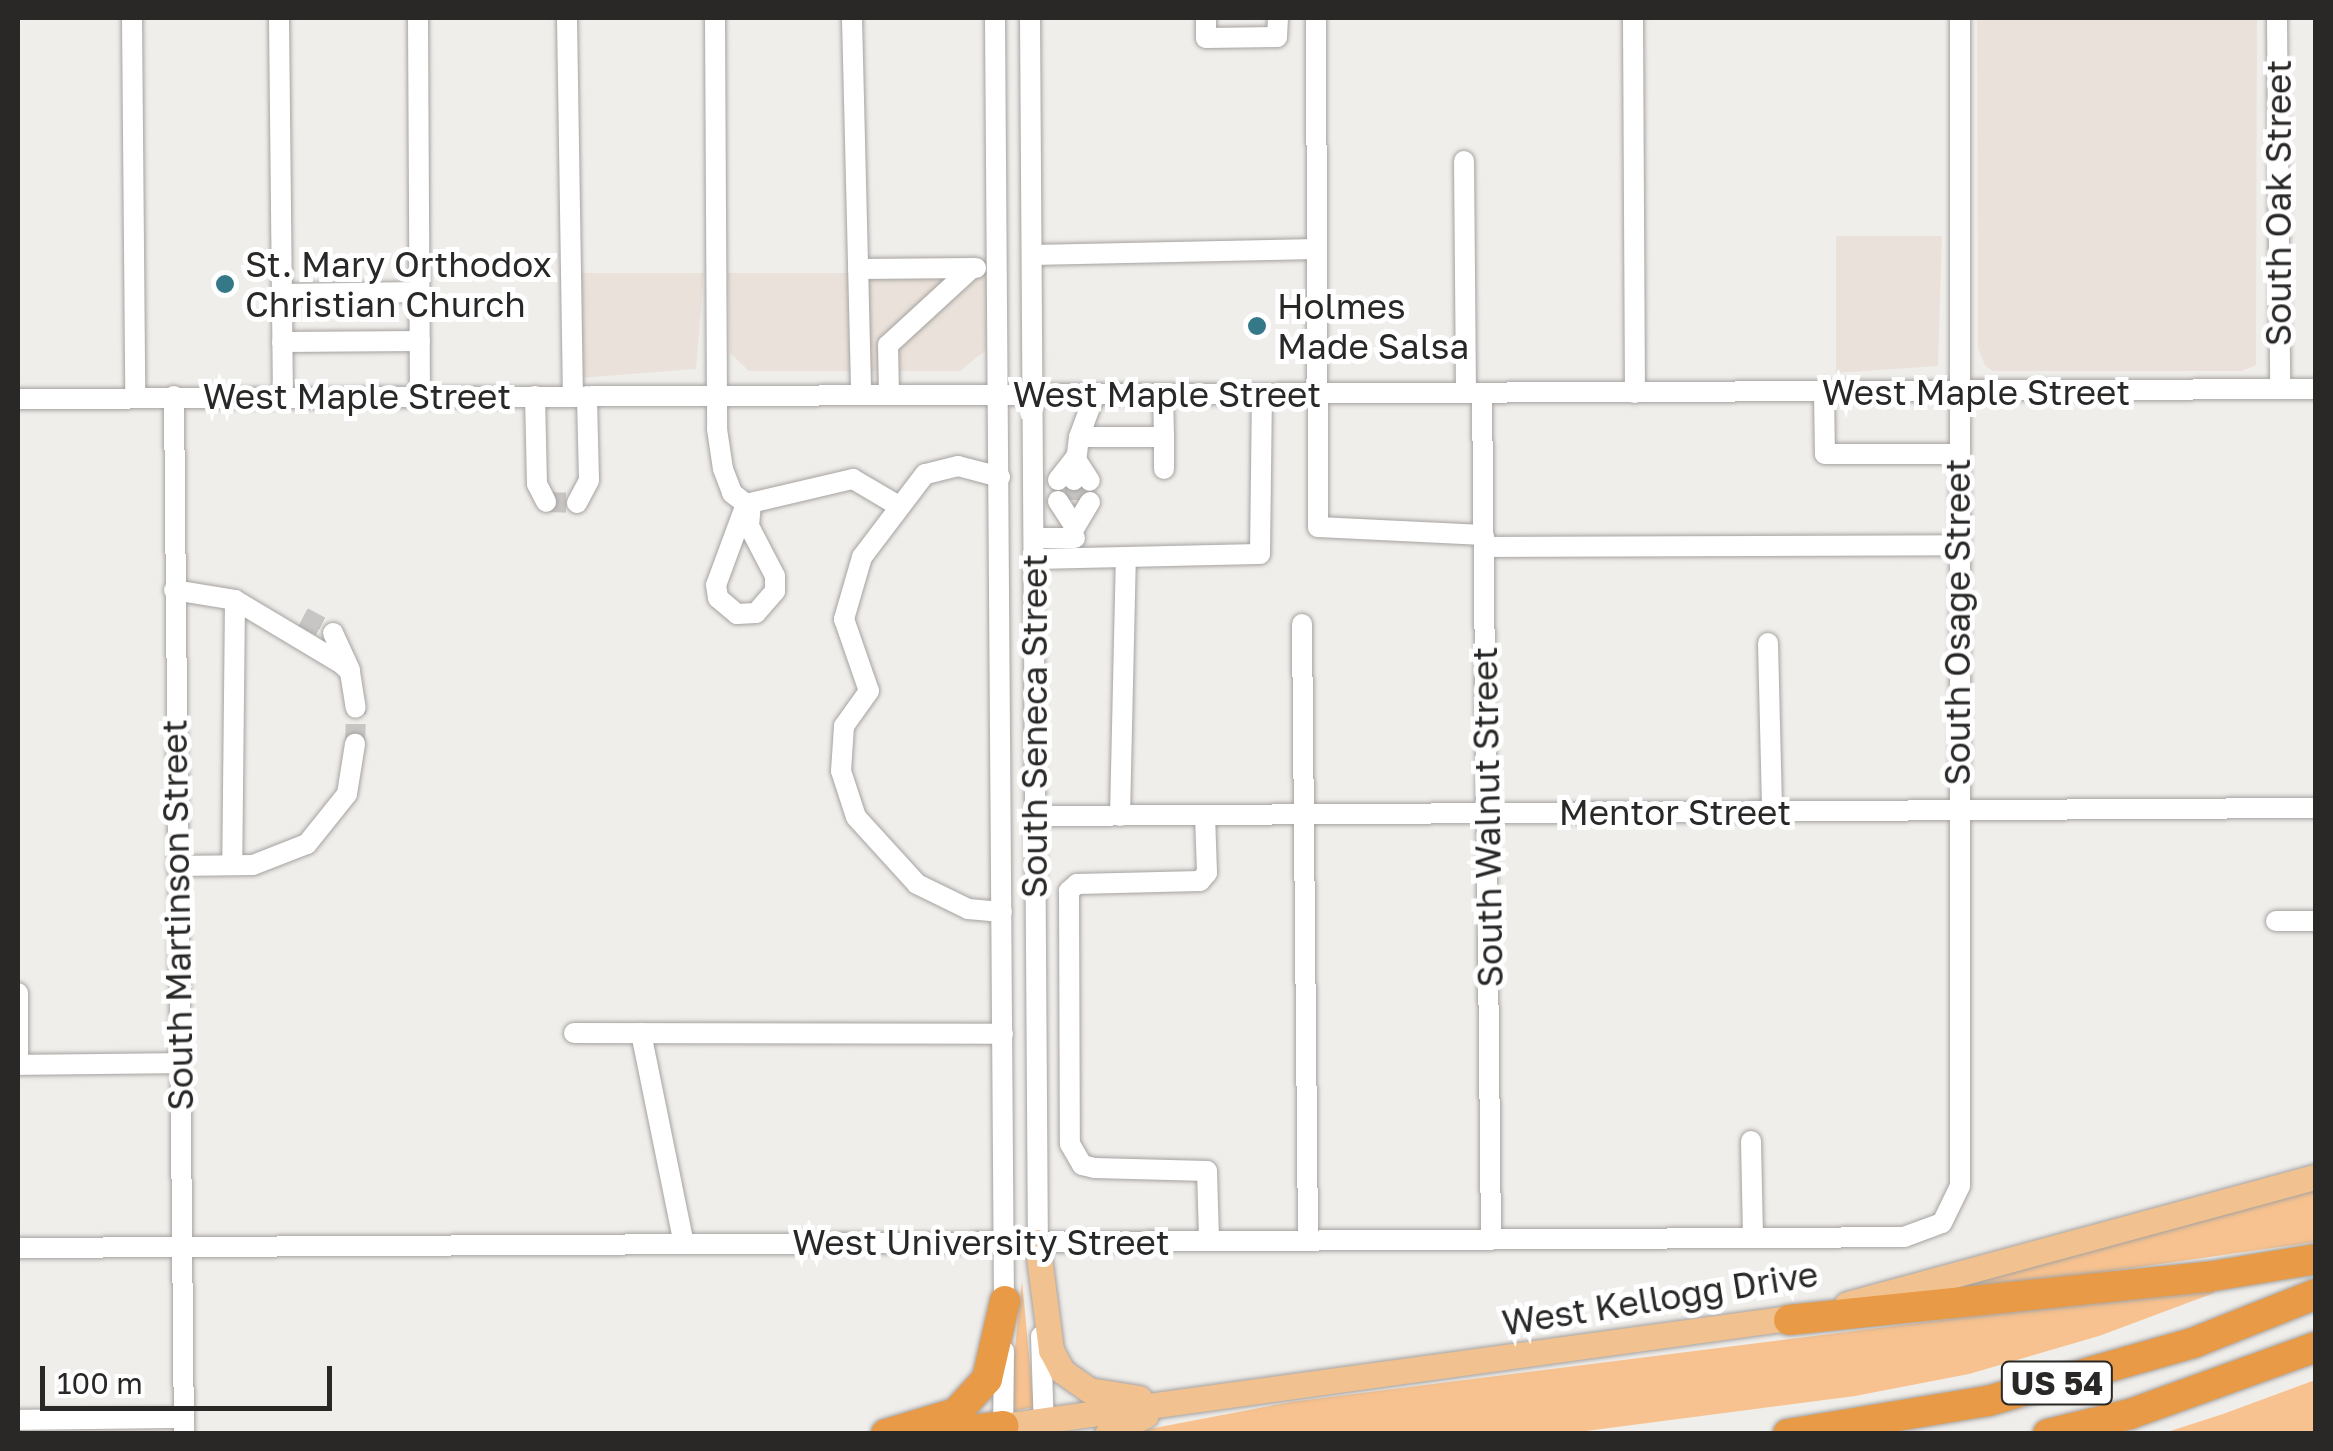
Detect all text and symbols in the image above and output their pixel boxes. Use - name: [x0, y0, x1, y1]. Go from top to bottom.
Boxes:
- street label: South Oak Street: [2257, 60, 2299, 346]
- place label: St. Mary Orthodox Christian Church: [245, 243, 552, 325]
- marker: St. Mary Orthodox Christian Church: [214, 273, 236, 295]
- place label: Holmes Made Salsa: [1277, 285, 1469, 367]
- marker: Holmes Made Salsa: [1246, 315, 1268, 337]
- street label: West Maple Street: [1822, 371, 2130, 413]
- street label: West Maple Street: [1013, 373, 1321, 415]
- street label: West Maple Street: [203, 375, 511, 417]
- street label: South Osage Street: [1936, 458, 1978, 786]
- street label: South Seneca Street: [1013, 554, 1055, 898]
- street label: South Walnut Street: [1463, 646, 1511, 988]
- street label: South Martinson Street: [153, 719, 201, 1111]
- street label: Mentor Street: [1559, 791, 1791, 833]
- street label: West University Street: [792, 1221, 1170, 1263]
- street label: West Kellogg Drive: [1499, 1252, 1821, 1344]
- scale bar: [45, 1346, 338, 1408]
- road number: US 54: [2000, 1356, 2114, 1410]
- text: 100 m: [57, 1365, 143, 1401]

